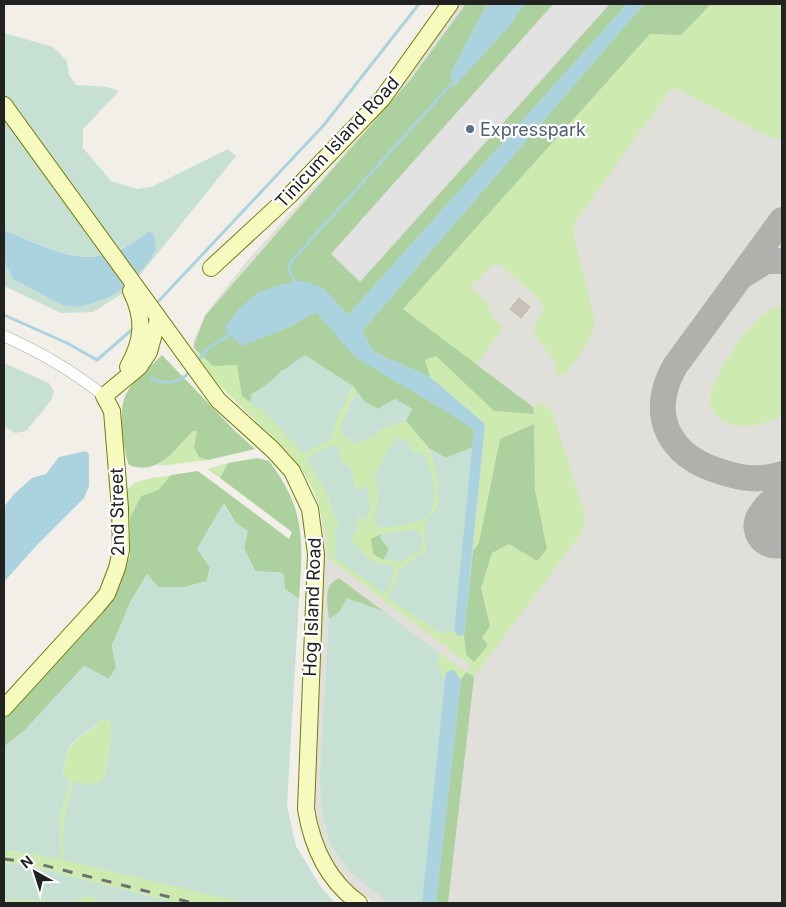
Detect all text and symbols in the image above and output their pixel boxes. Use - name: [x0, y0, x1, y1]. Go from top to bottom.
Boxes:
- street label: Tinicum Island Road: [271, 72, 403, 212]
- place label: Expresspark: [480, 119, 586, 140]
- marker: Expresspark: [464, 123, 476, 135]
- street label: 2nd Street: [106, 467, 128, 556]
- street label: Hog Island Road: [299, 537, 325, 677]
- north arrow: [10, 847, 60, 897]
- text: N: [17, 852, 36, 871]

